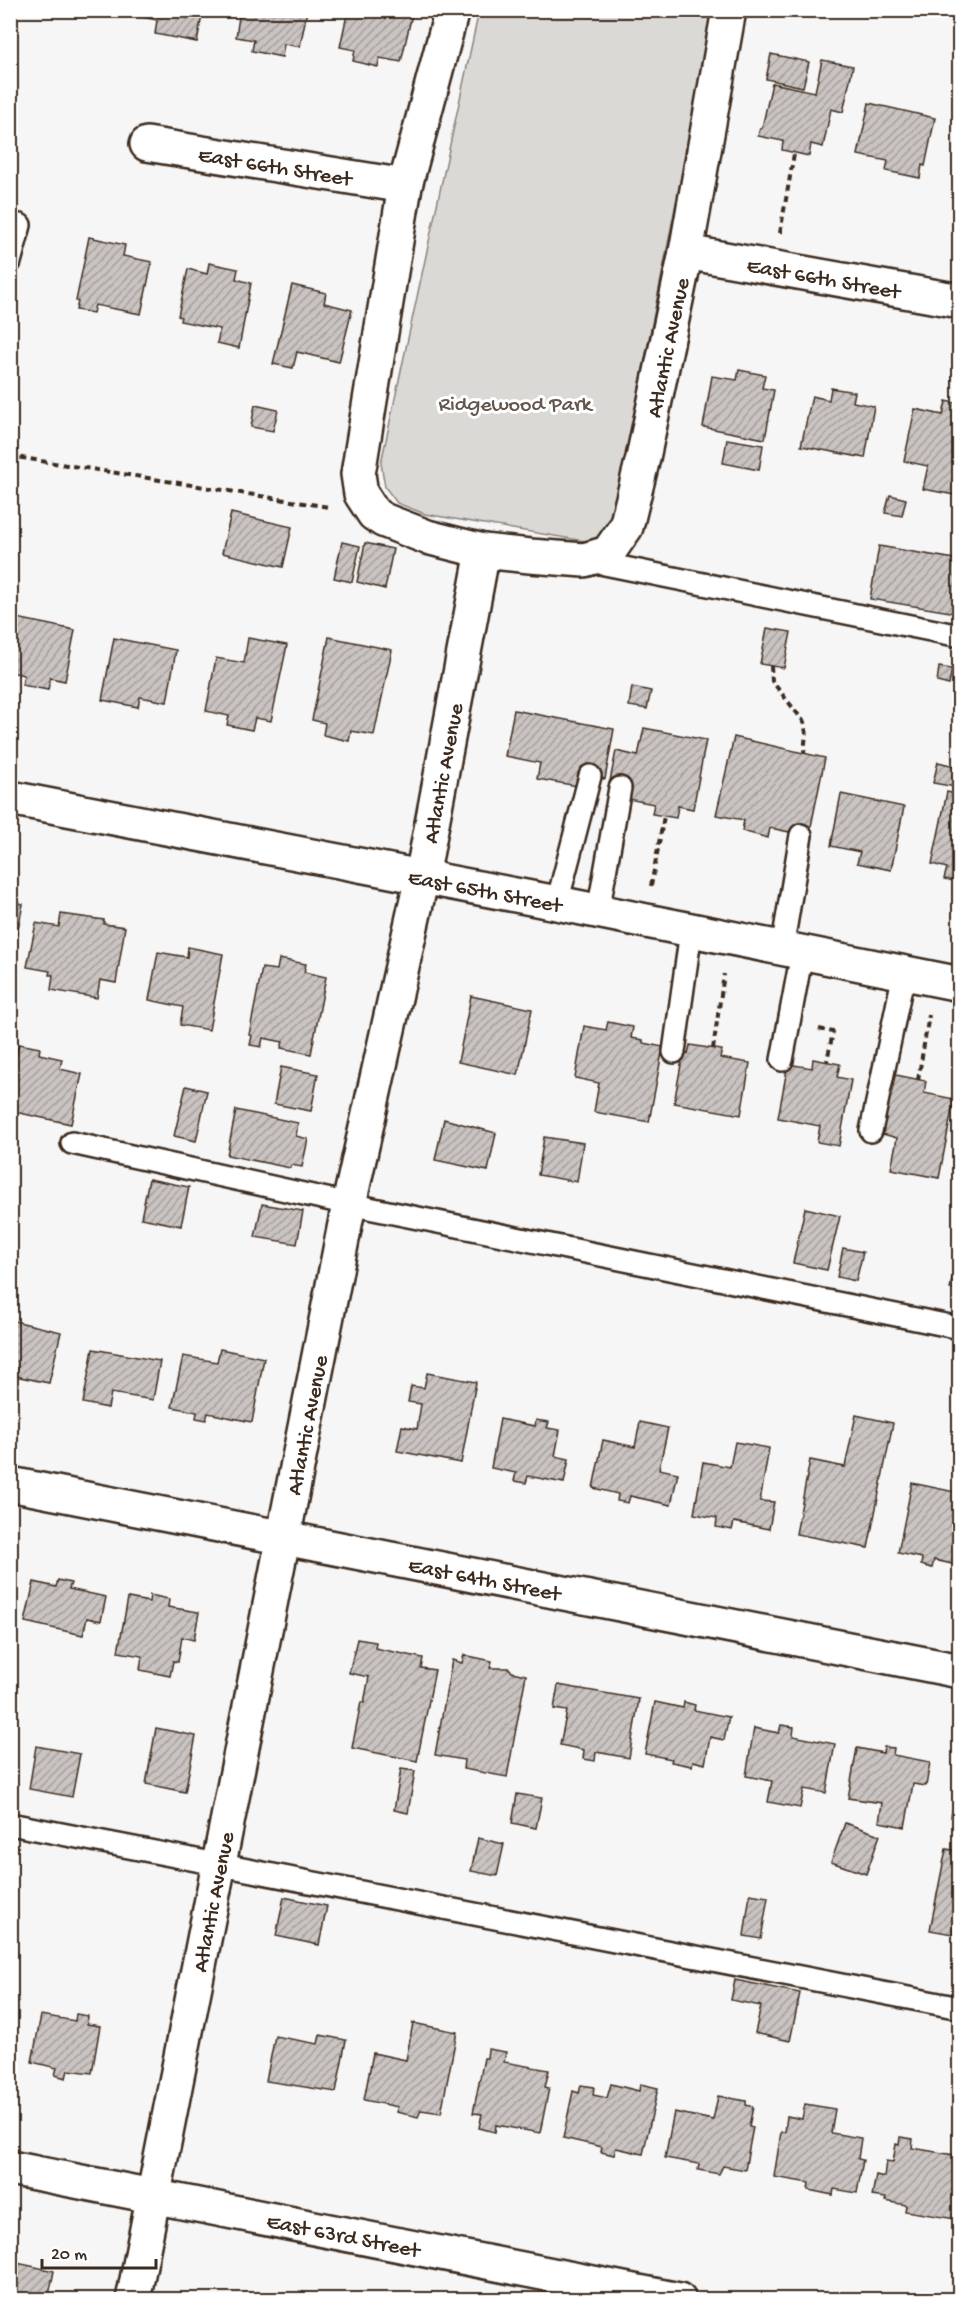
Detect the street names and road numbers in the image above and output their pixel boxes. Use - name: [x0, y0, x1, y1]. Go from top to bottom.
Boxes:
- street label: East 66th Street: [196, 144, 355, 194]
- street label: East 66th Street: [744, 254, 904, 307]
- street label: Atlantic Avenue: [643, 275, 697, 420]
- street label: Atlantic Avenue: [420, 701, 471, 846]
- street label: East 65th Street: [406, 866, 566, 921]
- street label: Atlantic Avenue: [283, 1353, 336, 1498]
- street label: East 64th Street: [406, 1554, 564, 1609]
- street label: Atlantic Avenue: [189, 1830, 242, 1975]
- street label: East 63rd Street: [264, 2210, 424, 2266]

